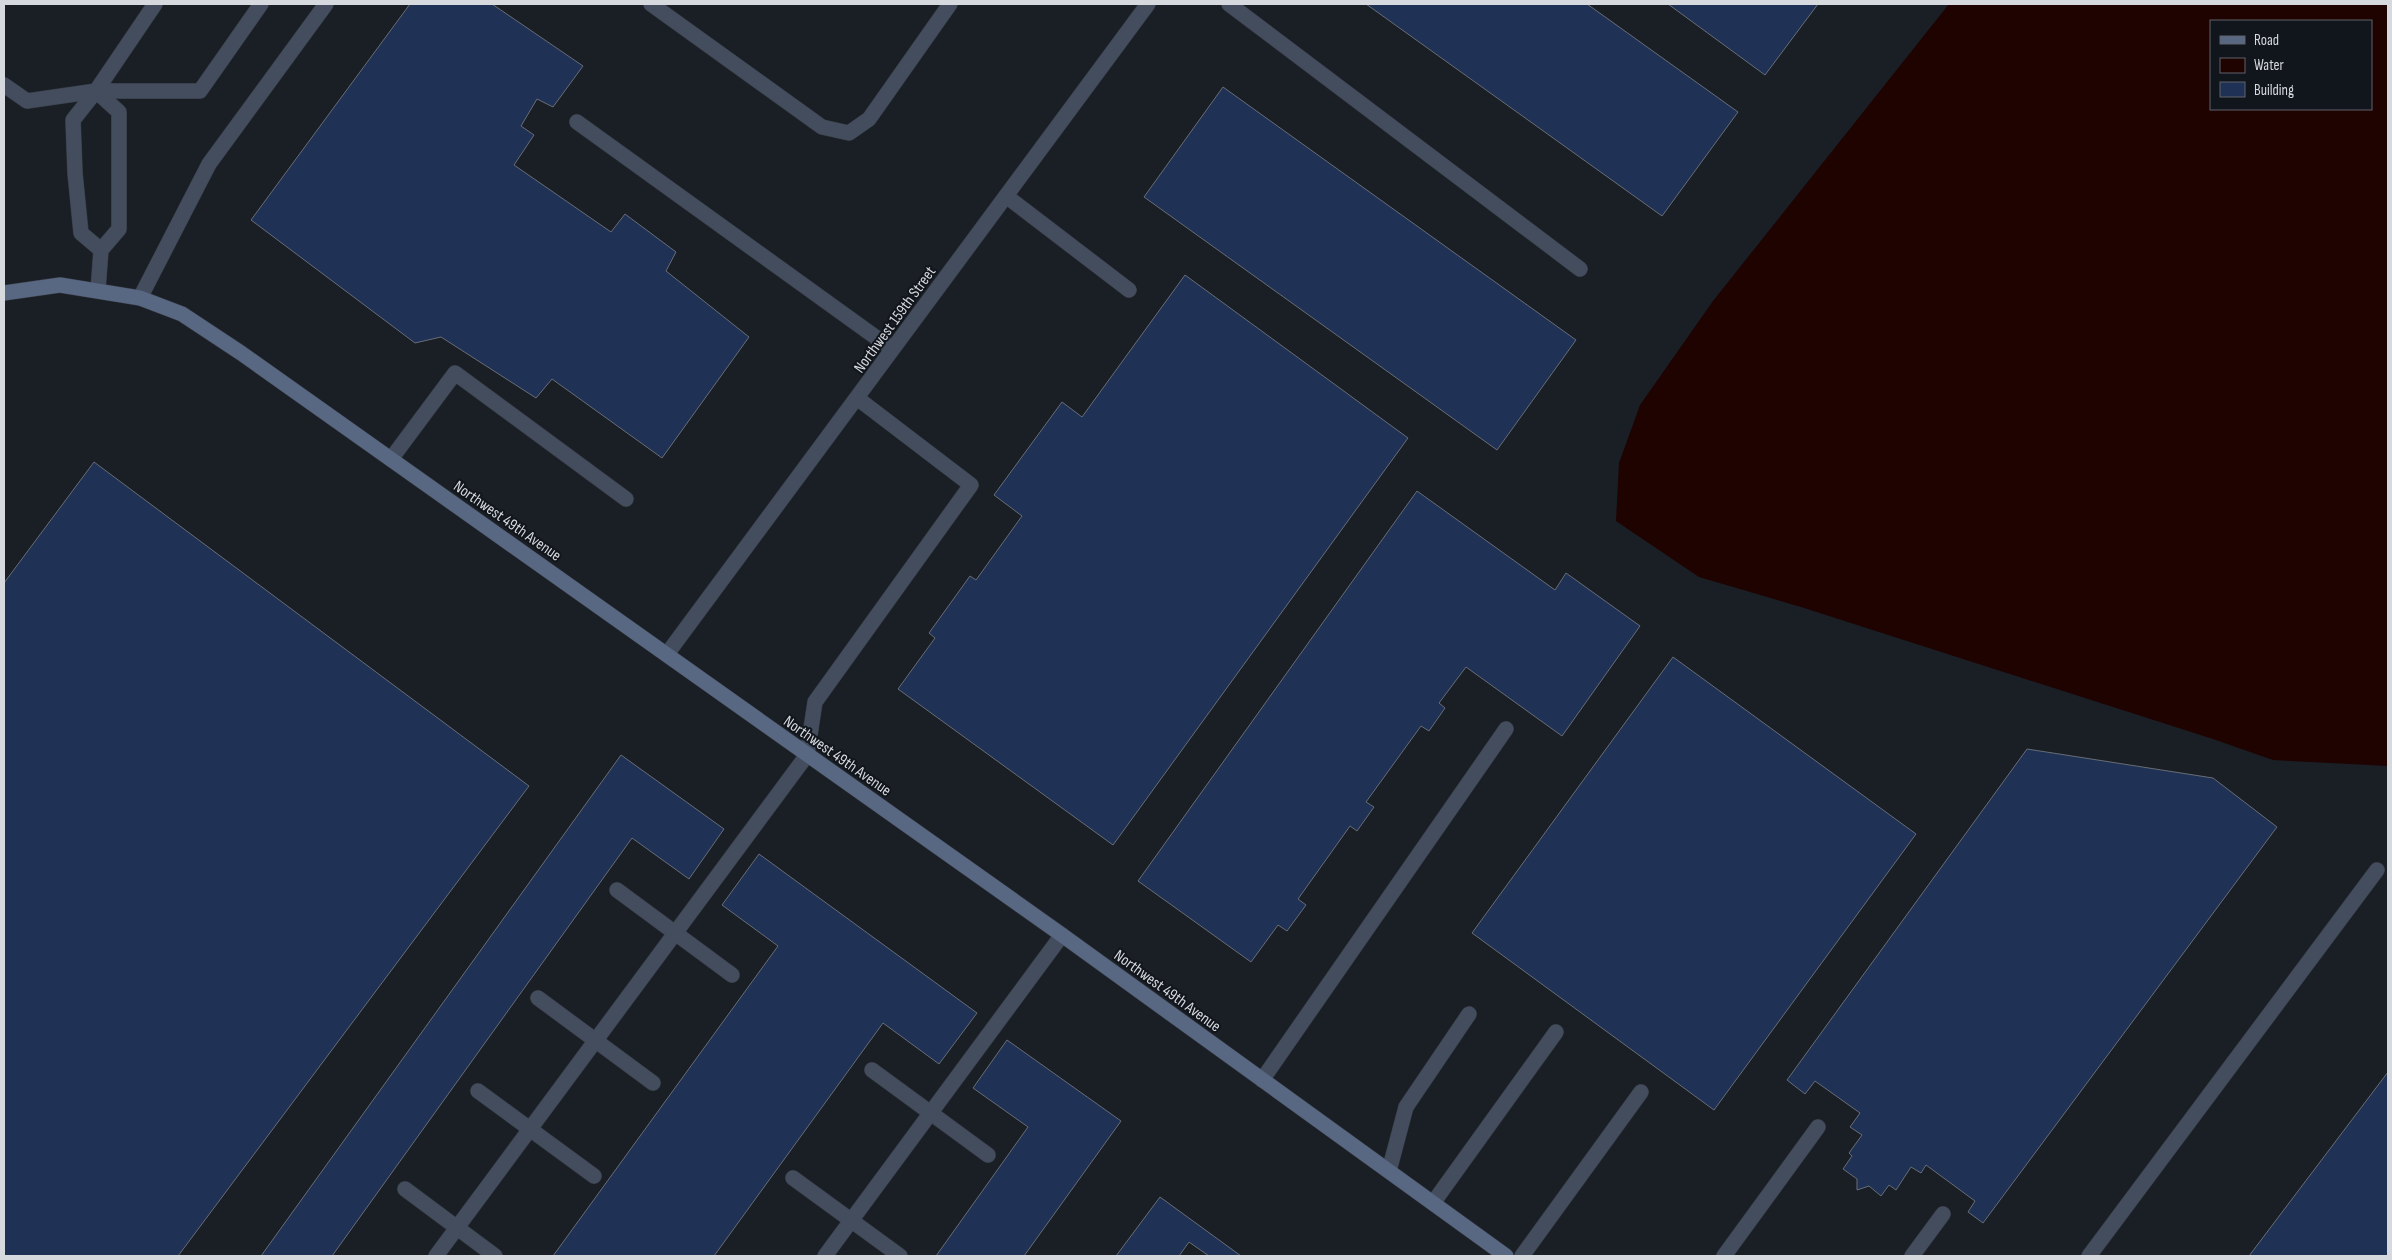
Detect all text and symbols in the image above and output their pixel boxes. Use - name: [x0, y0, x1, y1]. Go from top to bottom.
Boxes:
- legend: [2210, 20, 2372, 110]
- text: Road: [2254, 31, 2279, 50]
- text: Water: [2254, 56, 2285, 75]
- text: Building: [2254, 81, 2294, 100]
- street label: Northwest 159th Street: [850, 263, 940, 377]
- street label: Northwest 49th Avenue: [450, 477, 565, 565]
- street label: Northwest 49th Avenue: [780, 712, 895, 800]
- street label: Northwest 49th Avenue: [1110, 946, 1224, 1036]

